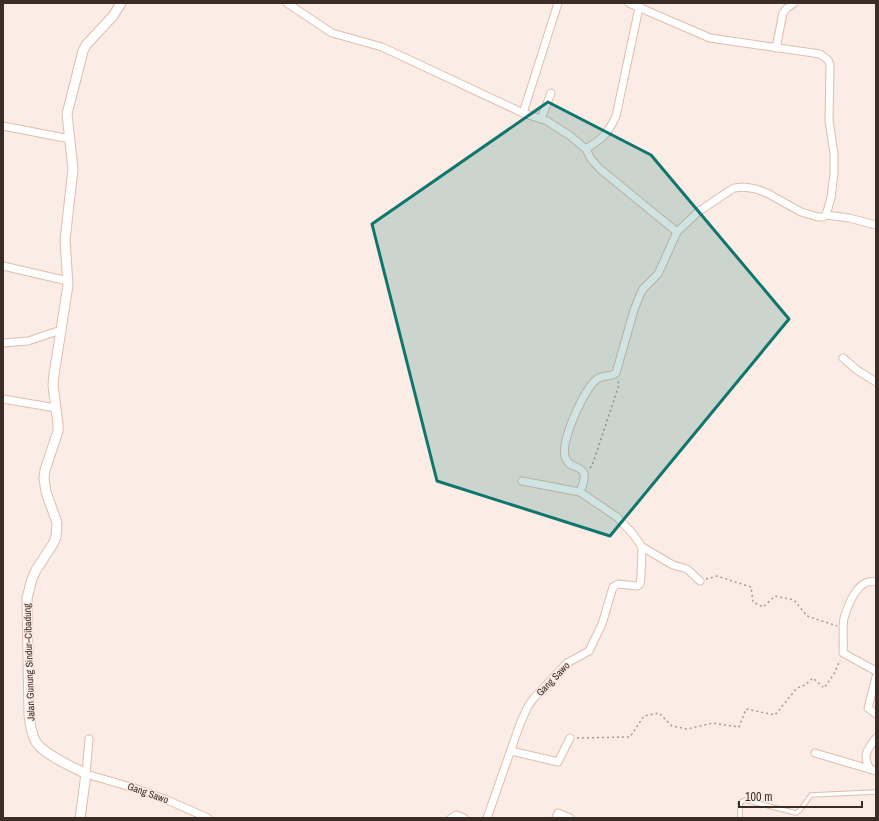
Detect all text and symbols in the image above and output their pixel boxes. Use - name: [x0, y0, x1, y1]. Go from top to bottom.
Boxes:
- street label: Jalan Gunung Sindur–Cibadung: [20, 603, 38, 721]
- street label: Gang Sawo: [533, 659, 573, 699]
- street label: Gang Sawo: [126, 780, 171, 807]
- scale bar: [739, 783, 862, 809]
- text: 100 m: [745, 789, 772, 805]

